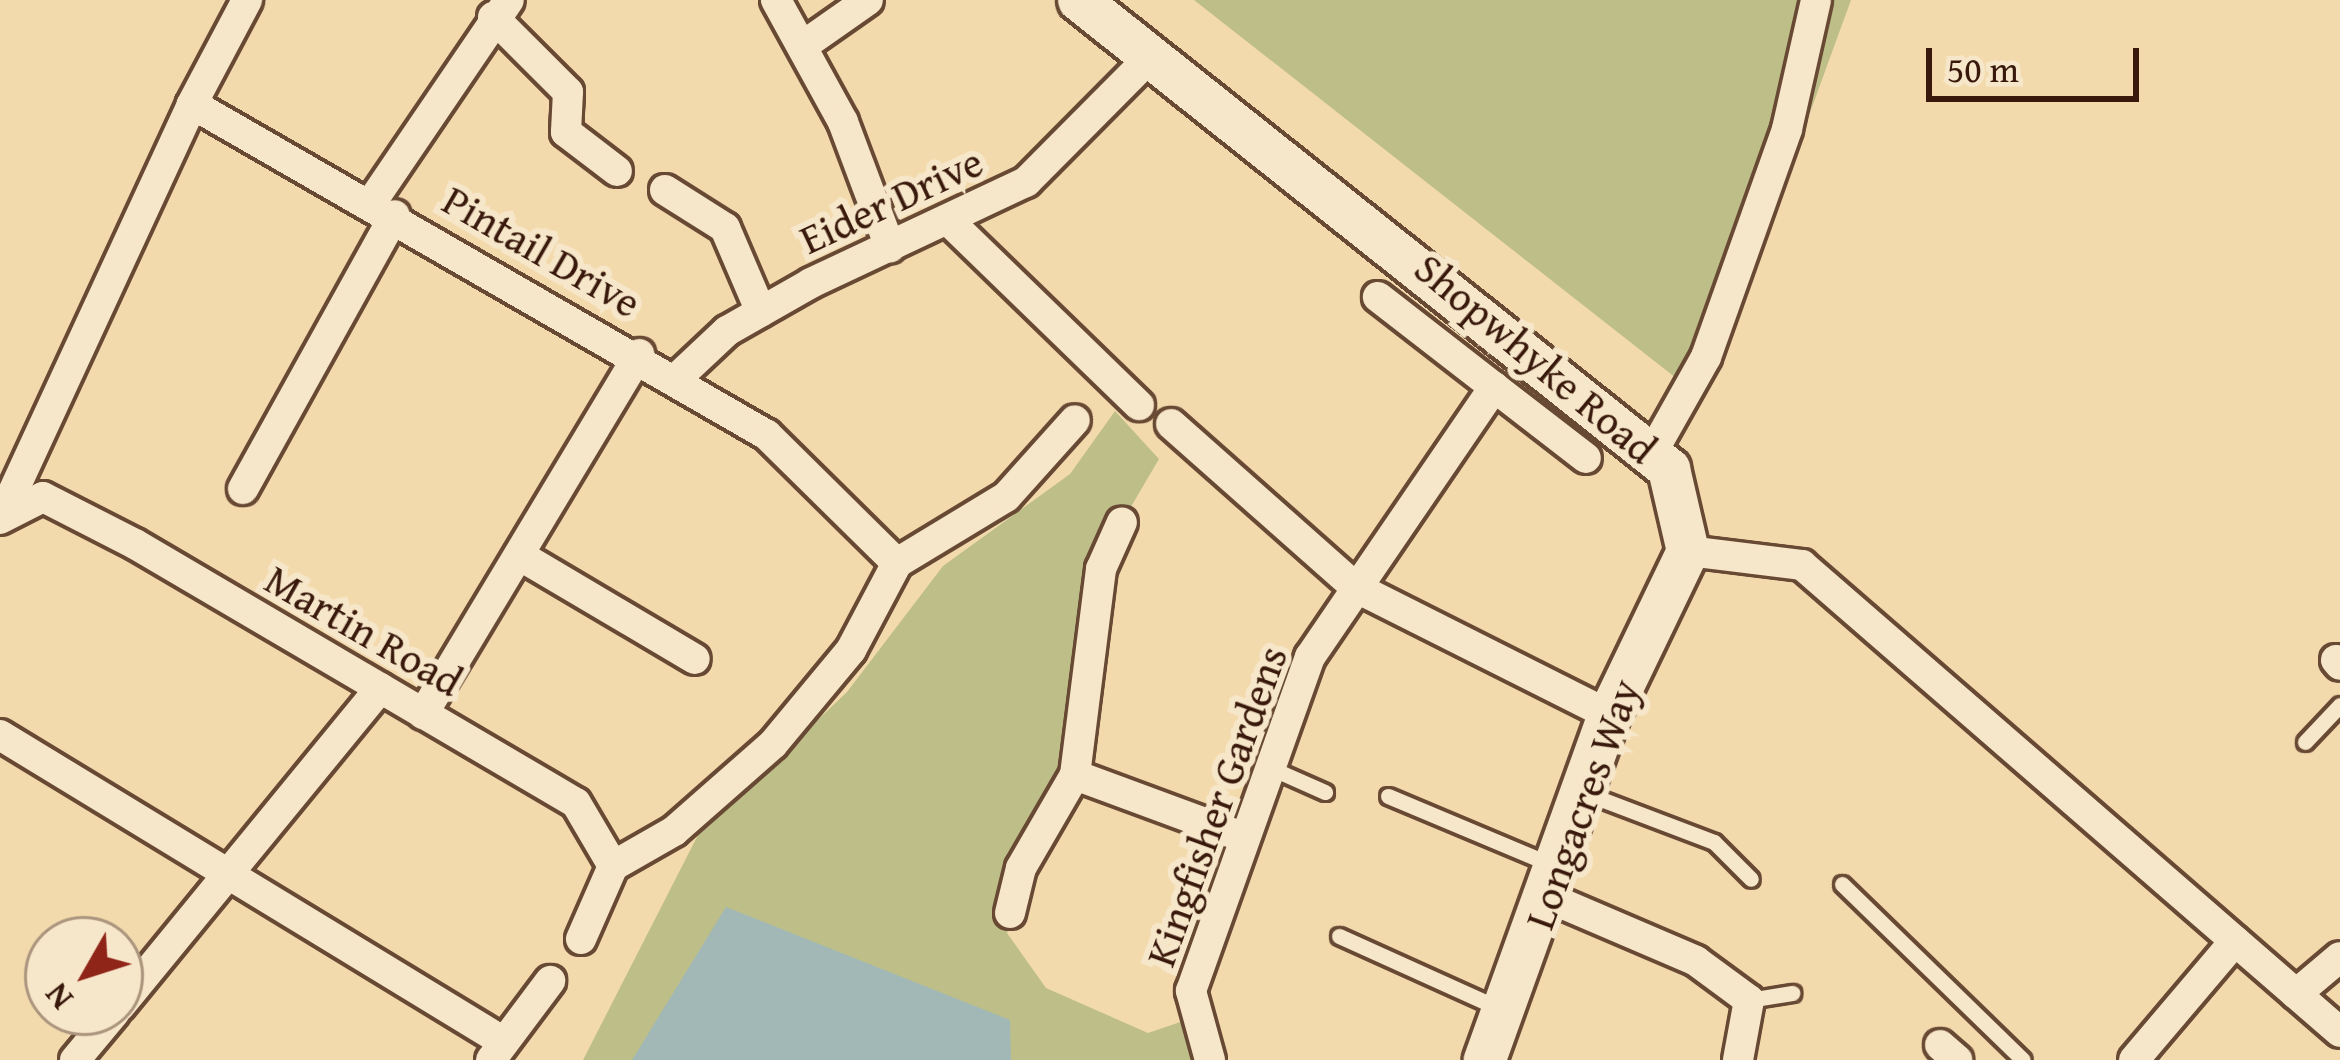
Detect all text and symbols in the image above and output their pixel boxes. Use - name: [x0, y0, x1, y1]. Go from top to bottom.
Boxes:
- scale bar: [1932, 24, 2145, 98]
- text: 50 m: [1947, 42, 2019, 95]
- street label: Eider Drive: [792, 136, 990, 264]
- street label: Pintail Drive: [434, 174, 650, 328]
- street label: Shopwhyke Road: [1405, 242, 1667, 474]
- street label: Martin Road: [257, 553, 471, 707]
- street label: Kingfisher Gardens: [1135, 639, 1297, 973]
- street label: Longacres Way: [1514, 672, 1650, 936]
- north arrow: [24, 916, 144, 1036]
- text: N: [33, 973, 84, 1020]

